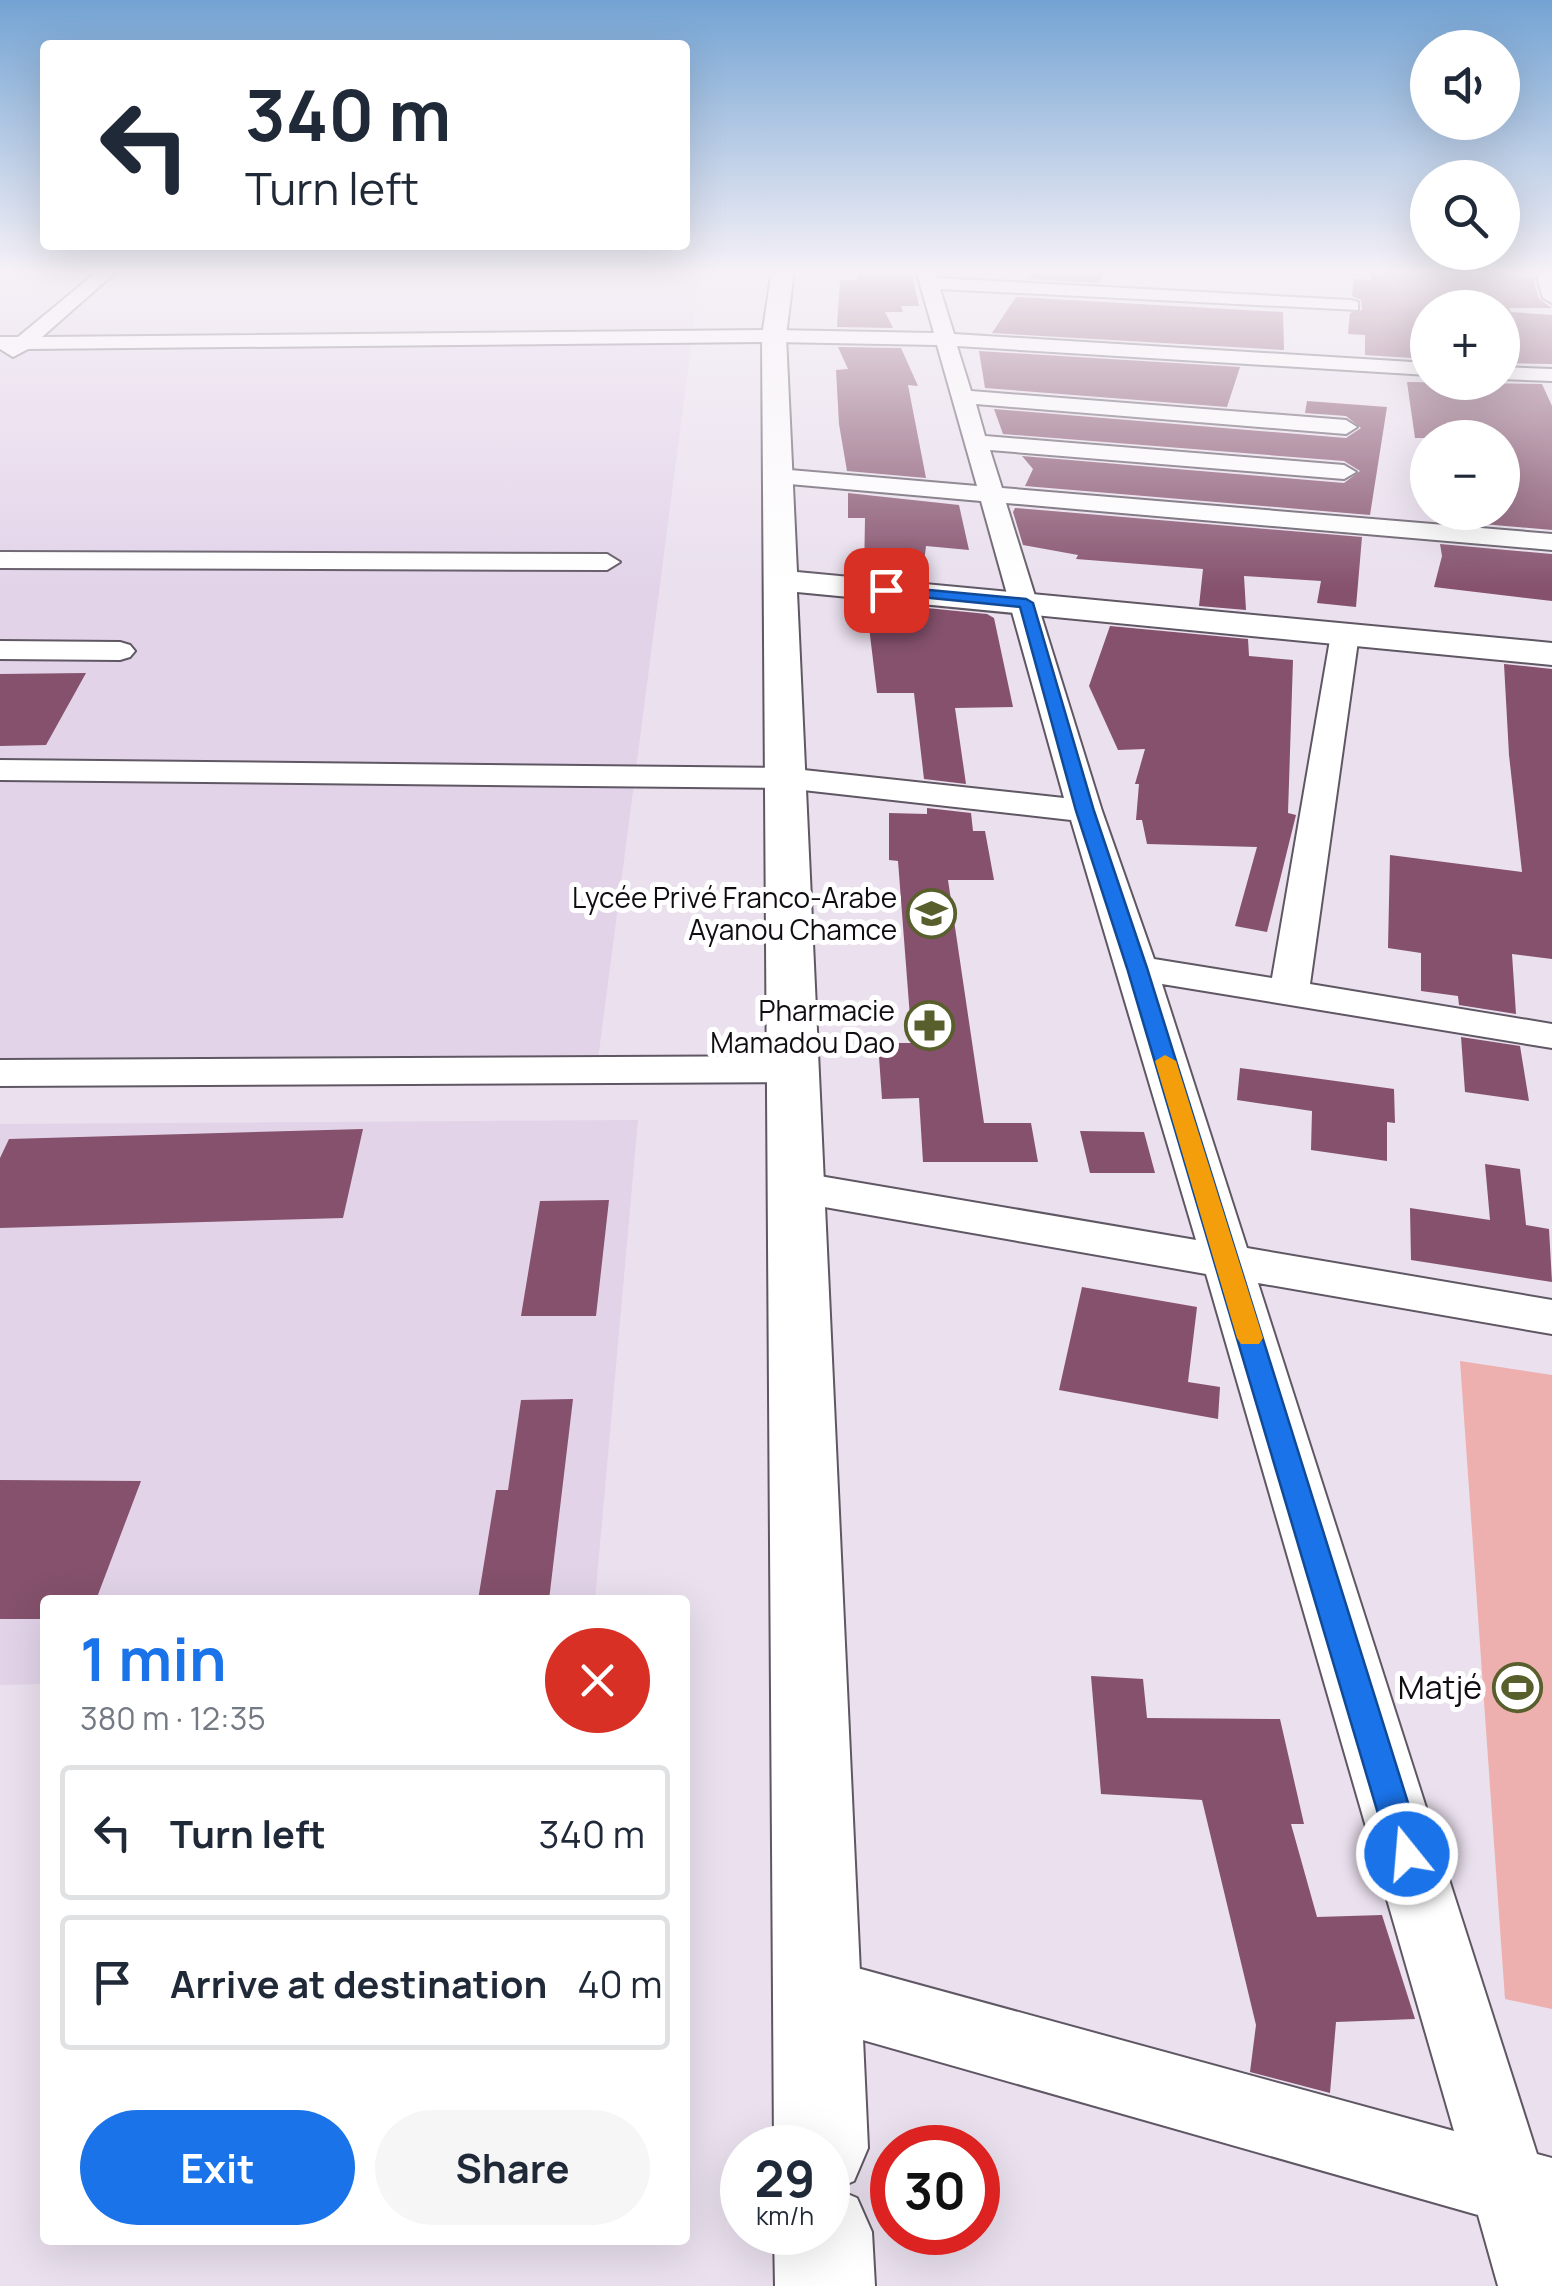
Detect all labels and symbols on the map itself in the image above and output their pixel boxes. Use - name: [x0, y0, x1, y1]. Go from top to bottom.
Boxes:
- pin: [844, 548, 929, 633]
- place label: Lycée Privé Franco-Arabe Ayanou Chamce: [572, 878, 897, 948]
- school or university icon: Lycée Privé Franco-Arabe Ayanou Chamce: [906, 887, 958, 939]
- place label: Pharmacie Mamadou Dao: [710, 991, 895, 1061]
- pharmacy icon: Pharmacie Mamadou Dao: [904, 1000, 956, 1052]
- sports icon: Matjé: [1491, 1661, 1543, 1713]
- place label: Matjé: [1398, 1665, 1482, 1709]
- position arrow: [1355, 1802, 1459, 1906]
- speed limit sign: 30: [870, 2125, 1000, 2255]

